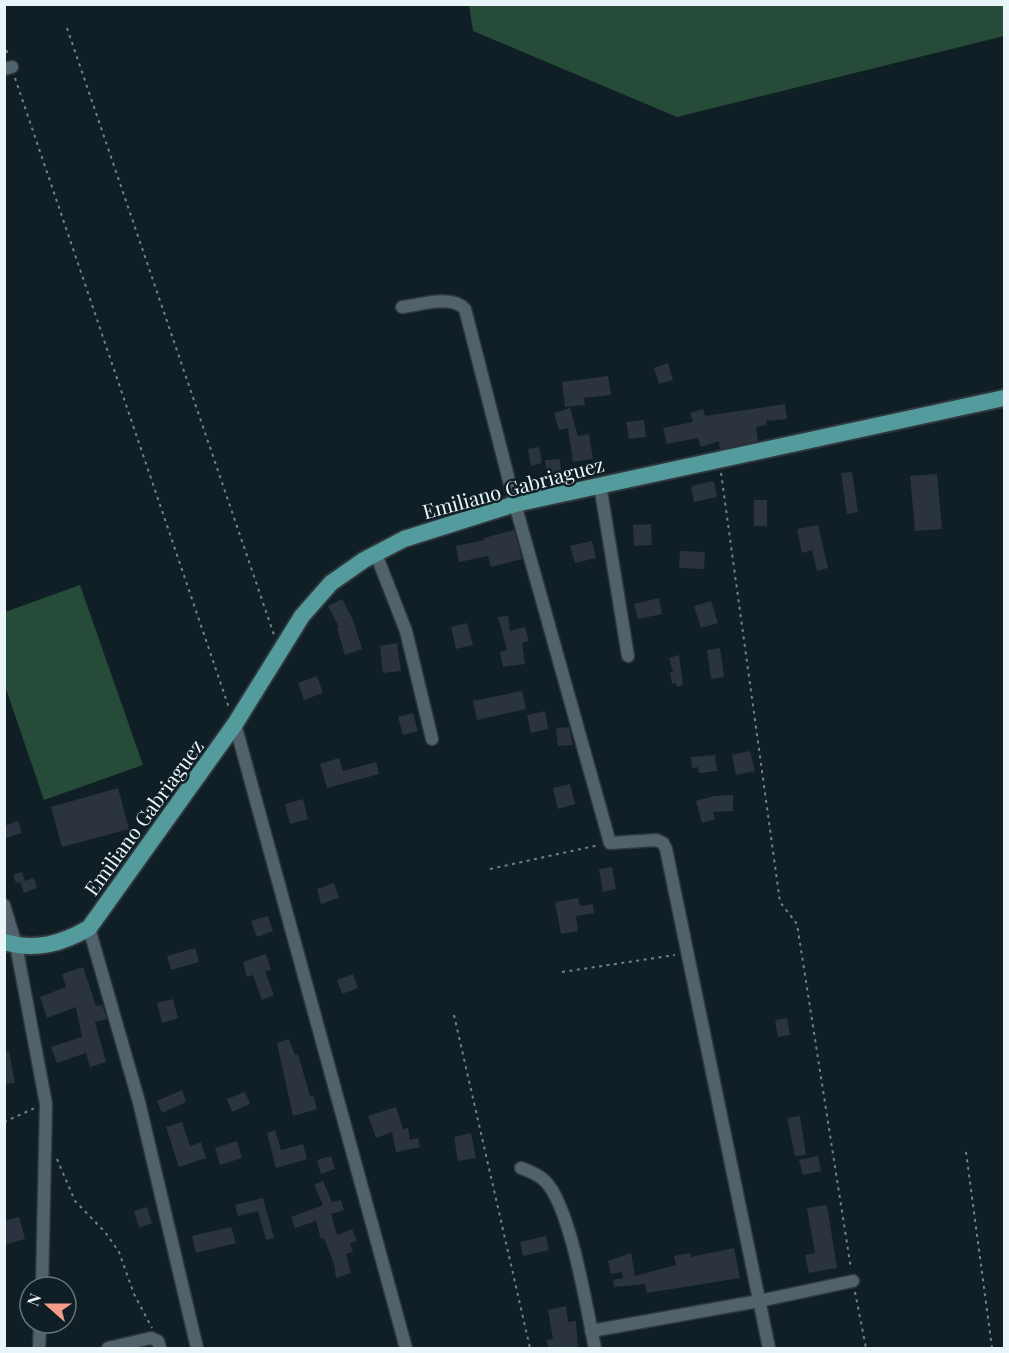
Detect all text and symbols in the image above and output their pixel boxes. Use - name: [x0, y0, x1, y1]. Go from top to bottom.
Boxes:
- street label: Emiliano Gabriaguez: [419, 450, 607, 524]
- street label: Emiliano Gabriaguez: [77, 733, 209, 901]
- north arrow: [18, 1275, 78, 1335]
- text: N: [22, 1290, 46, 1309]

